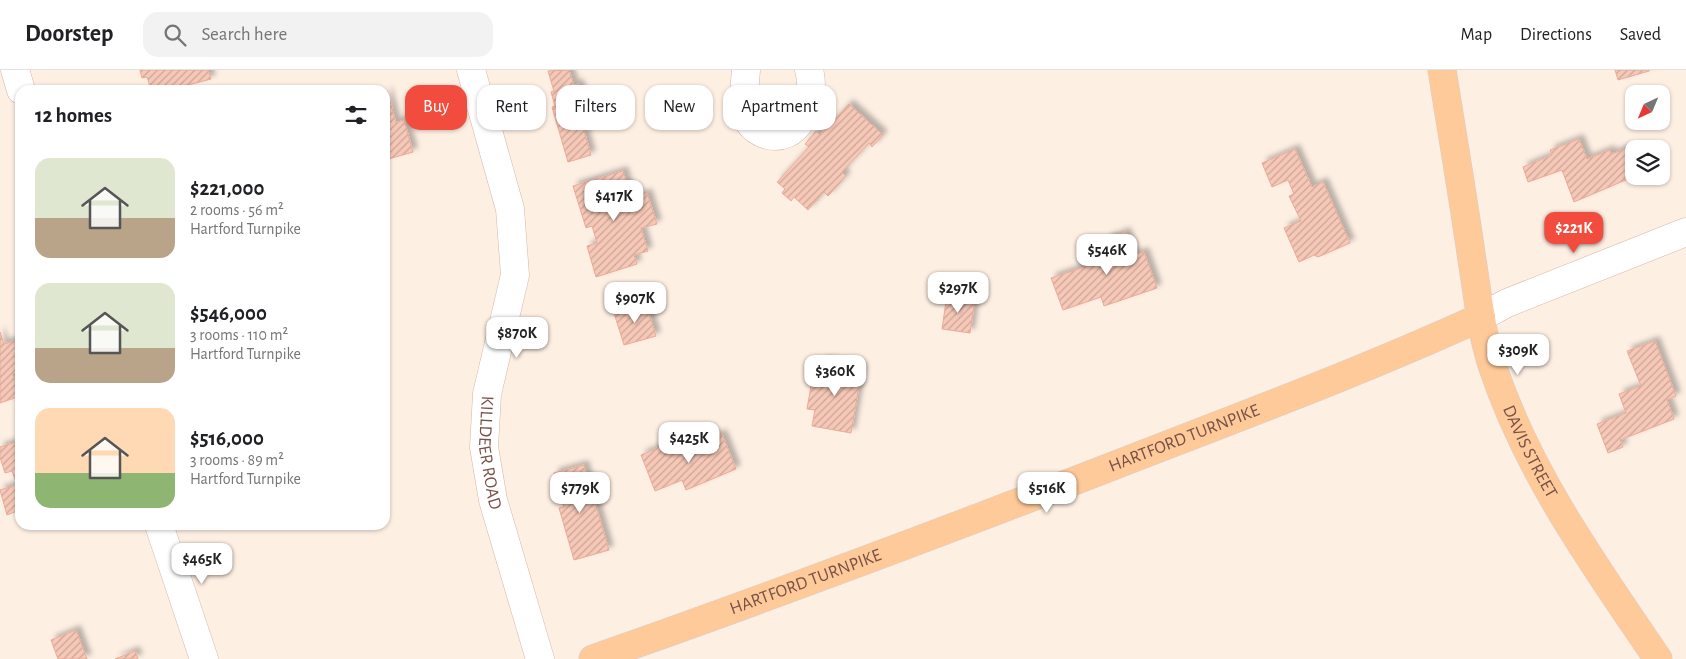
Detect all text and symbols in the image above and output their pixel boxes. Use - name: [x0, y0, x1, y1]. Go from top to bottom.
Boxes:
- search box: [143, 12, 493, 57]
- icon: search: [161, 21, 189, 49]
- text: Doorstep: [25, 22, 113, 46]
- text: Search here: [201, 25, 287, 44]
- text: Map: [1461, 26, 1492, 44]
- text: Directions: [1520, 26, 1592, 44]
- text: Saved: [1620, 26, 1661, 44]
- chip: Buy: [405, 85, 467, 130]
- chip: Rent: [477, 85, 546, 130]
- chip: Filters: [556, 85, 635, 130]
- chip: New: [645, 85, 713, 130]
- chip: Apartment: [723, 85, 836, 130]
- north arrow: [1625, 85, 1670, 130]
- map controls: [1625, 85, 1670, 185]
- icon: filters: [342, 101, 370, 129]
- text: 12 homes: [35, 105, 112, 126]
- button: layers: [1625, 140, 1670, 185]
- icon: home: [75, 178, 135, 238]
- text: $221,000: [190, 178, 264, 199]
- pin: $417K: [579, 180, 649, 222]
- text: $417K: [595, 188, 633, 204]
- text: 2 rooms · 56 m²: [190, 202, 284, 218]
- pin: $221K: [1539, 212, 1609, 254]
- text: $221K: [1555, 220, 1593, 236]
- text: Hartford Turnpike: [190, 221, 301, 237]
- pin: $546K: [1072, 234, 1142, 276]
- text: $546K: [1087, 242, 1127, 258]
- pin: $297K: [923, 272, 993, 314]
- text: $297K: [939, 280, 977, 296]
- pin: $907K: [600, 282, 670, 324]
- text: $907K: [615, 290, 655, 306]
- icon: home: [75, 303, 135, 363]
- text: $546,000: [190, 303, 267, 324]
- pin: $870K: [482, 316, 552, 359]
- text: $870K: [497, 325, 537, 341]
- text: 3 rooms · 110 m²: [190, 327, 288, 343]
- pin: $309K: [1483, 334, 1553, 376]
- text: $309K: [1498, 342, 1538, 358]
- text: Hartford Turnpike: [190, 346, 301, 362]
- pin: $360K: [800, 354, 870, 397]
- text: $360K: [815, 363, 855, 379]
- street label: KILLDEER ROAD: [475, 395, 504, 512]
- street label: HARTFORD TURNPIKE: [1106, 401, 1262, 476]
- street label: DAVIS STREET: [1499, 403, 1560, 501]
- pin: $425K: [654, 422, 724, 464]
- icon: home: [75, 428, 135, 488]
- text: $516,000: [190, 428, 264, 449]
- text: $425K: [669, 430, 709, 446]
- text: 3 rooms · 89 m²: [190, 452, 284, 468]
- text: Hartford Turnpike: [190, 471, 301, 487]
- pin: $779K: [545, 472, 615, 514]
- pin: $516K: [1012, 472, 1082, 514]
- text: $779K: [561, 480, 599, 496]
- text: $516K: [1029, 480, 1065, 496]
- pin: $465K: [167, 542, 237, 585]
- street label: HARTFORD TURNPIKE: [727, 546, 884, 618]
- text: $465K: [182, 551, 222, 567]

